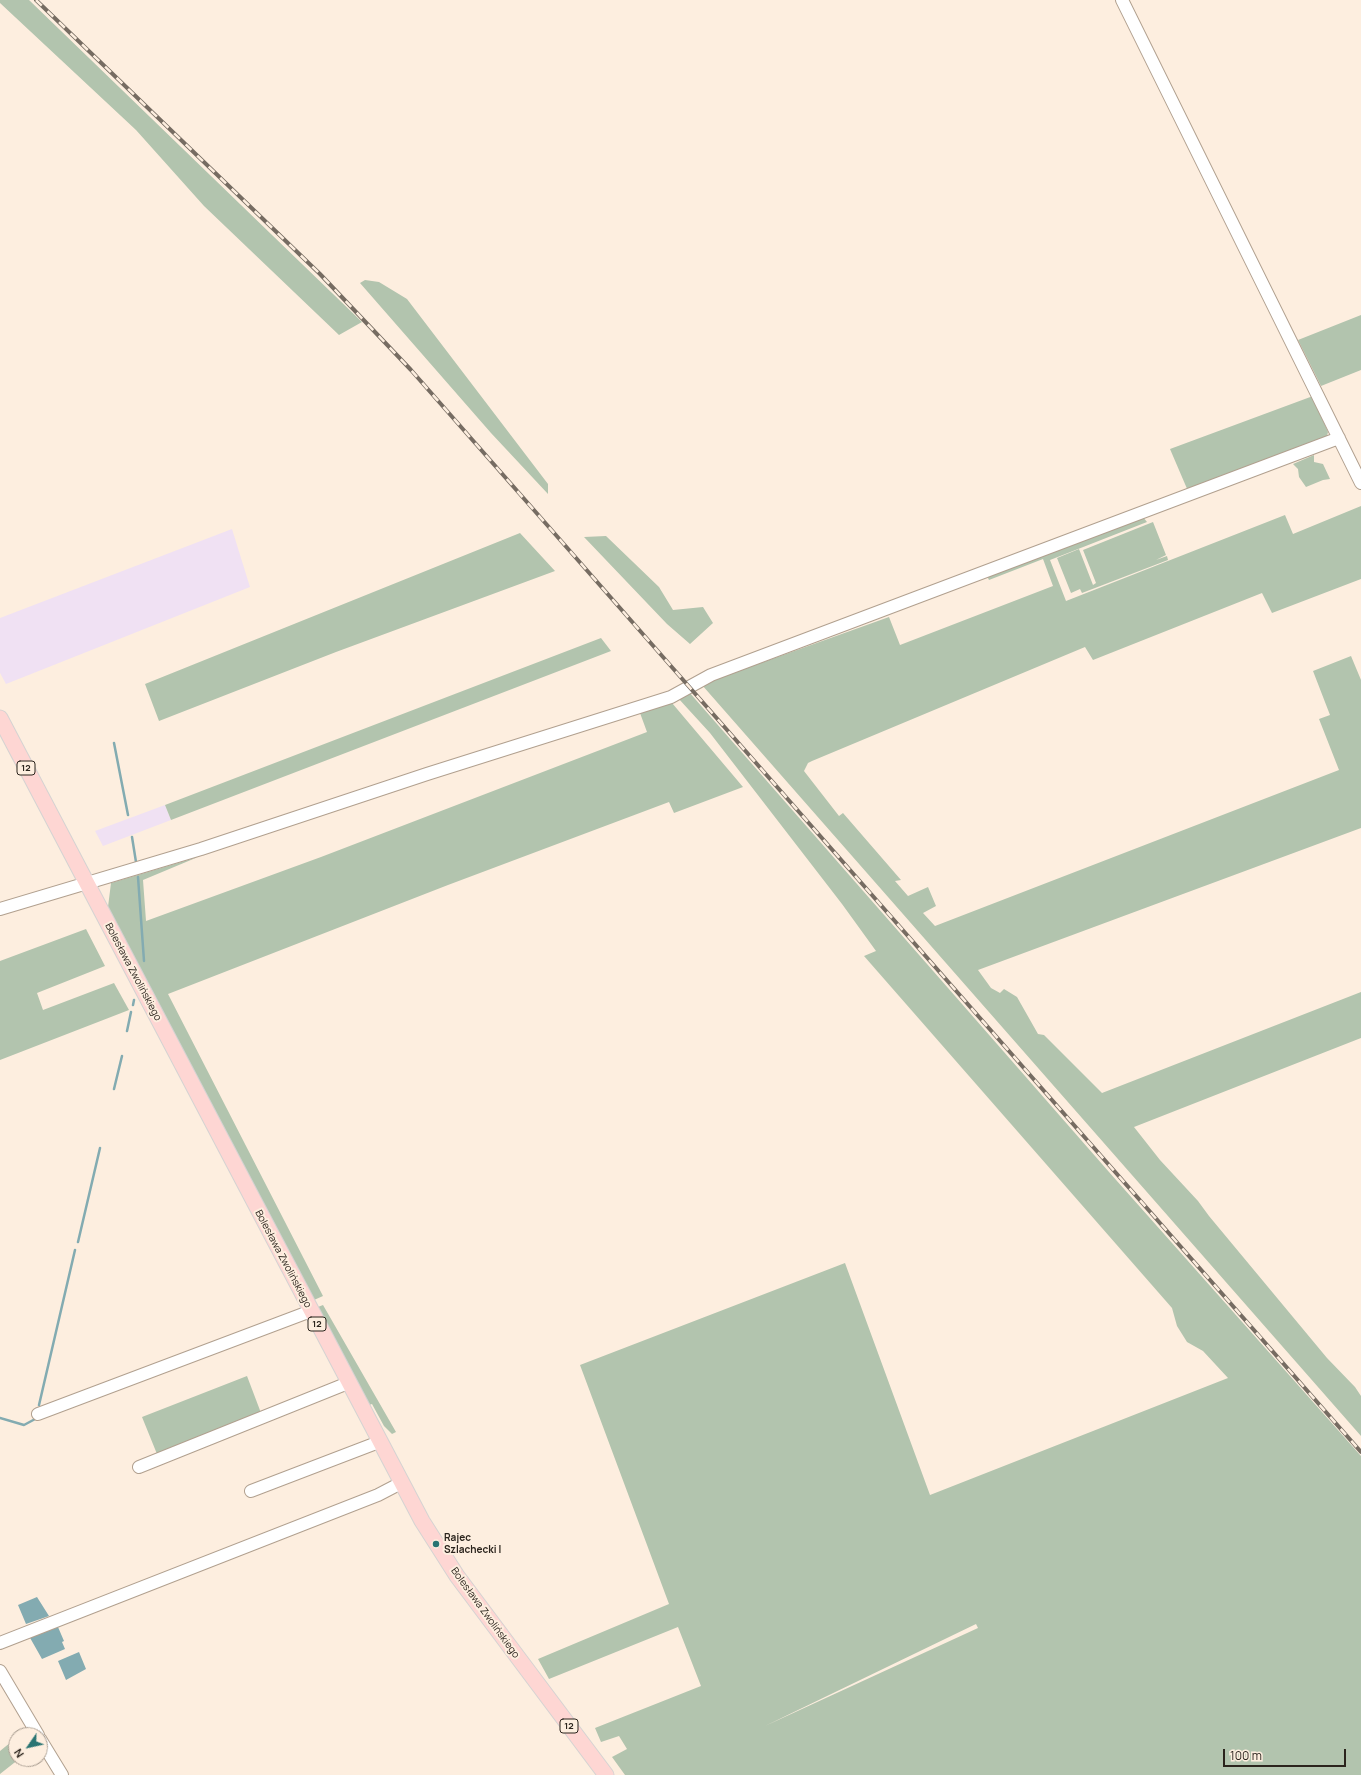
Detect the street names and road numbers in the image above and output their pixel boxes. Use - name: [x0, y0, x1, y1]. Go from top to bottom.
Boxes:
- road number: 12: [17, 761, 35, 775]
- street label: Bolesława Zwolińskiego: [102, 921, 164, 1023]
- street label: Bolesława Zwolińskiego: [252, 1208, 314, 1310]
- road number: 12: [308, 1317, 326, 1331]
- street label: Bolesława Zwolińskiego: [448, 1565, 522, 1661]
- road number: 12: [560, 1719, 578, 1733]

